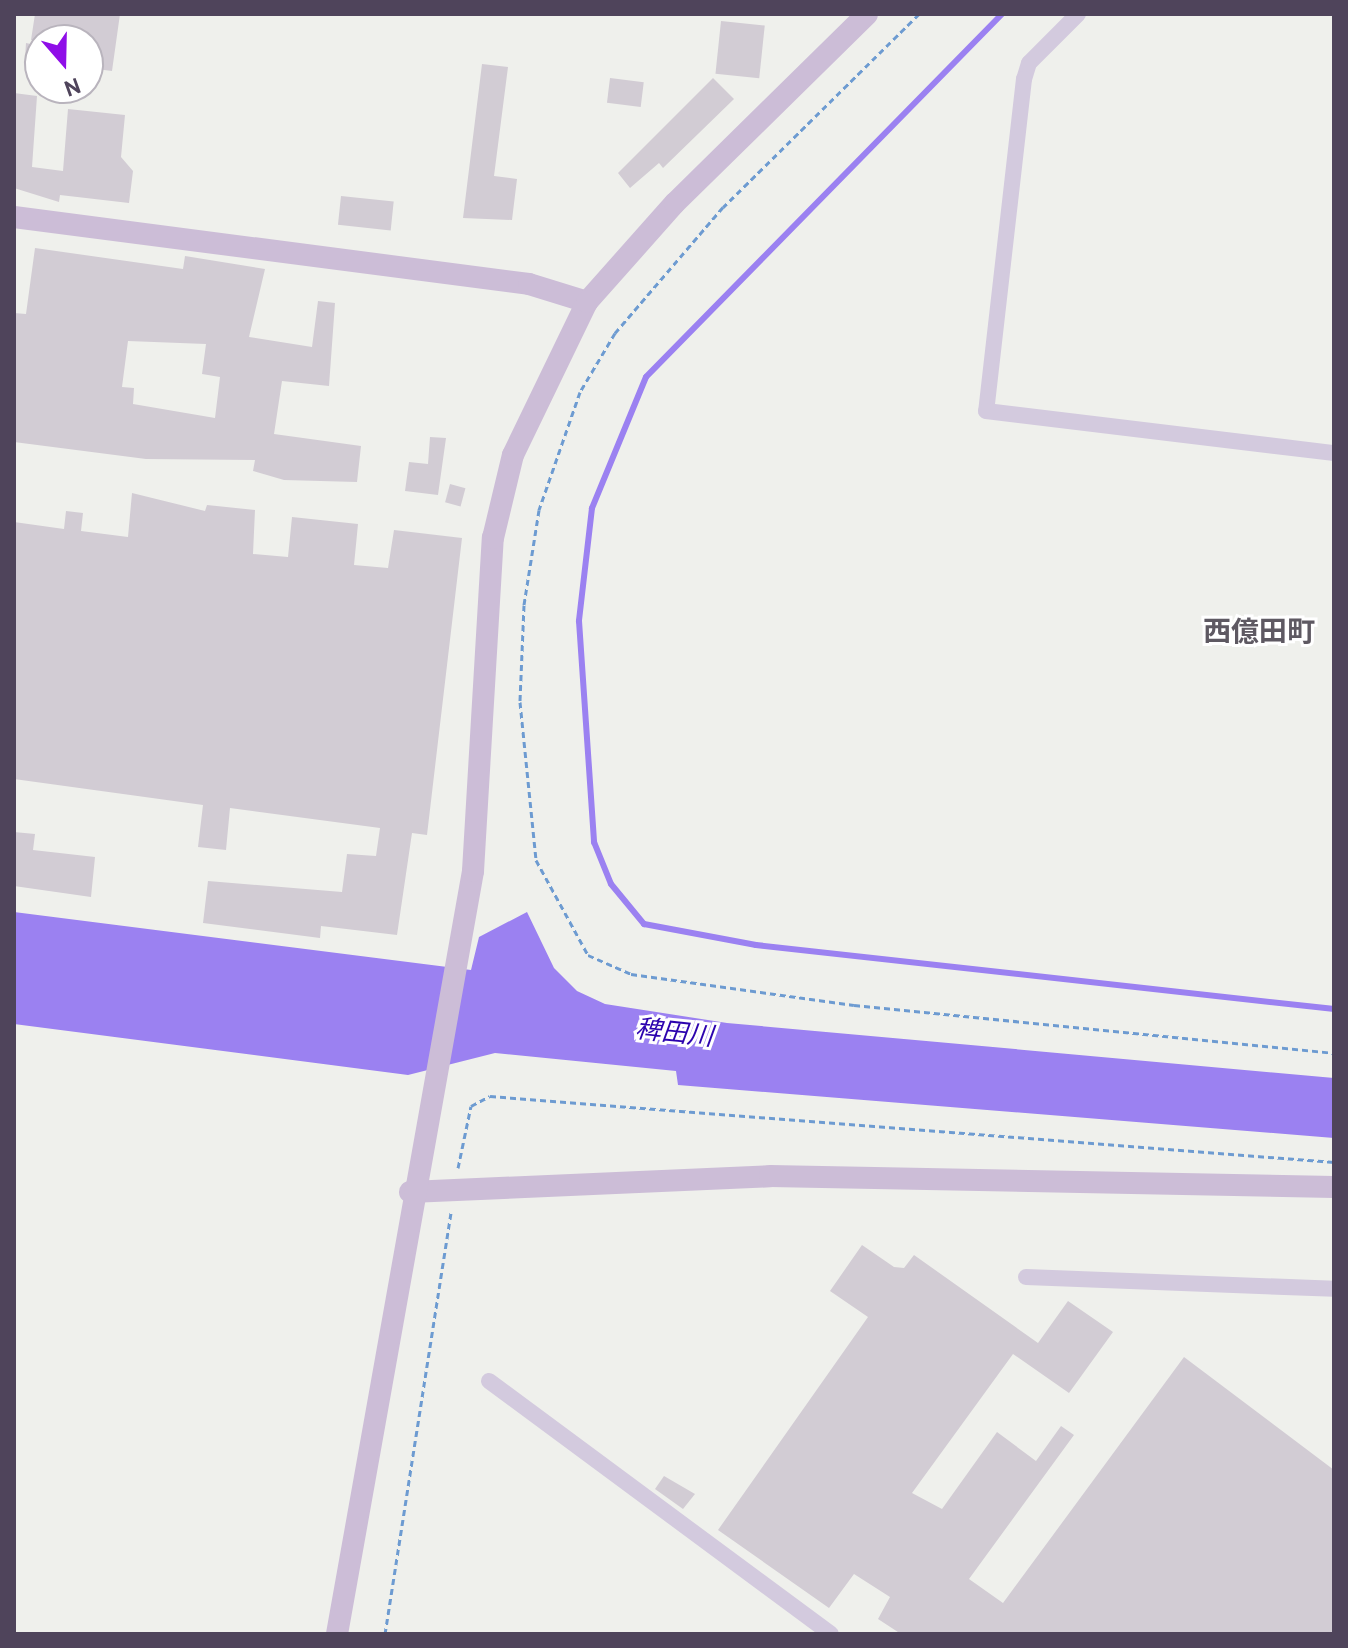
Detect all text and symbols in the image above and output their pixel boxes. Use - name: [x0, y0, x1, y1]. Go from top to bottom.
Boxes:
- north arrow: [24, 24, 104, 104]
- text: N: [60, 70, 84, 101]
- district label: 西億田町: [1203, 617, 1315, 651]
- water label: 稗田川: [634, 1015, 714, 1055]

